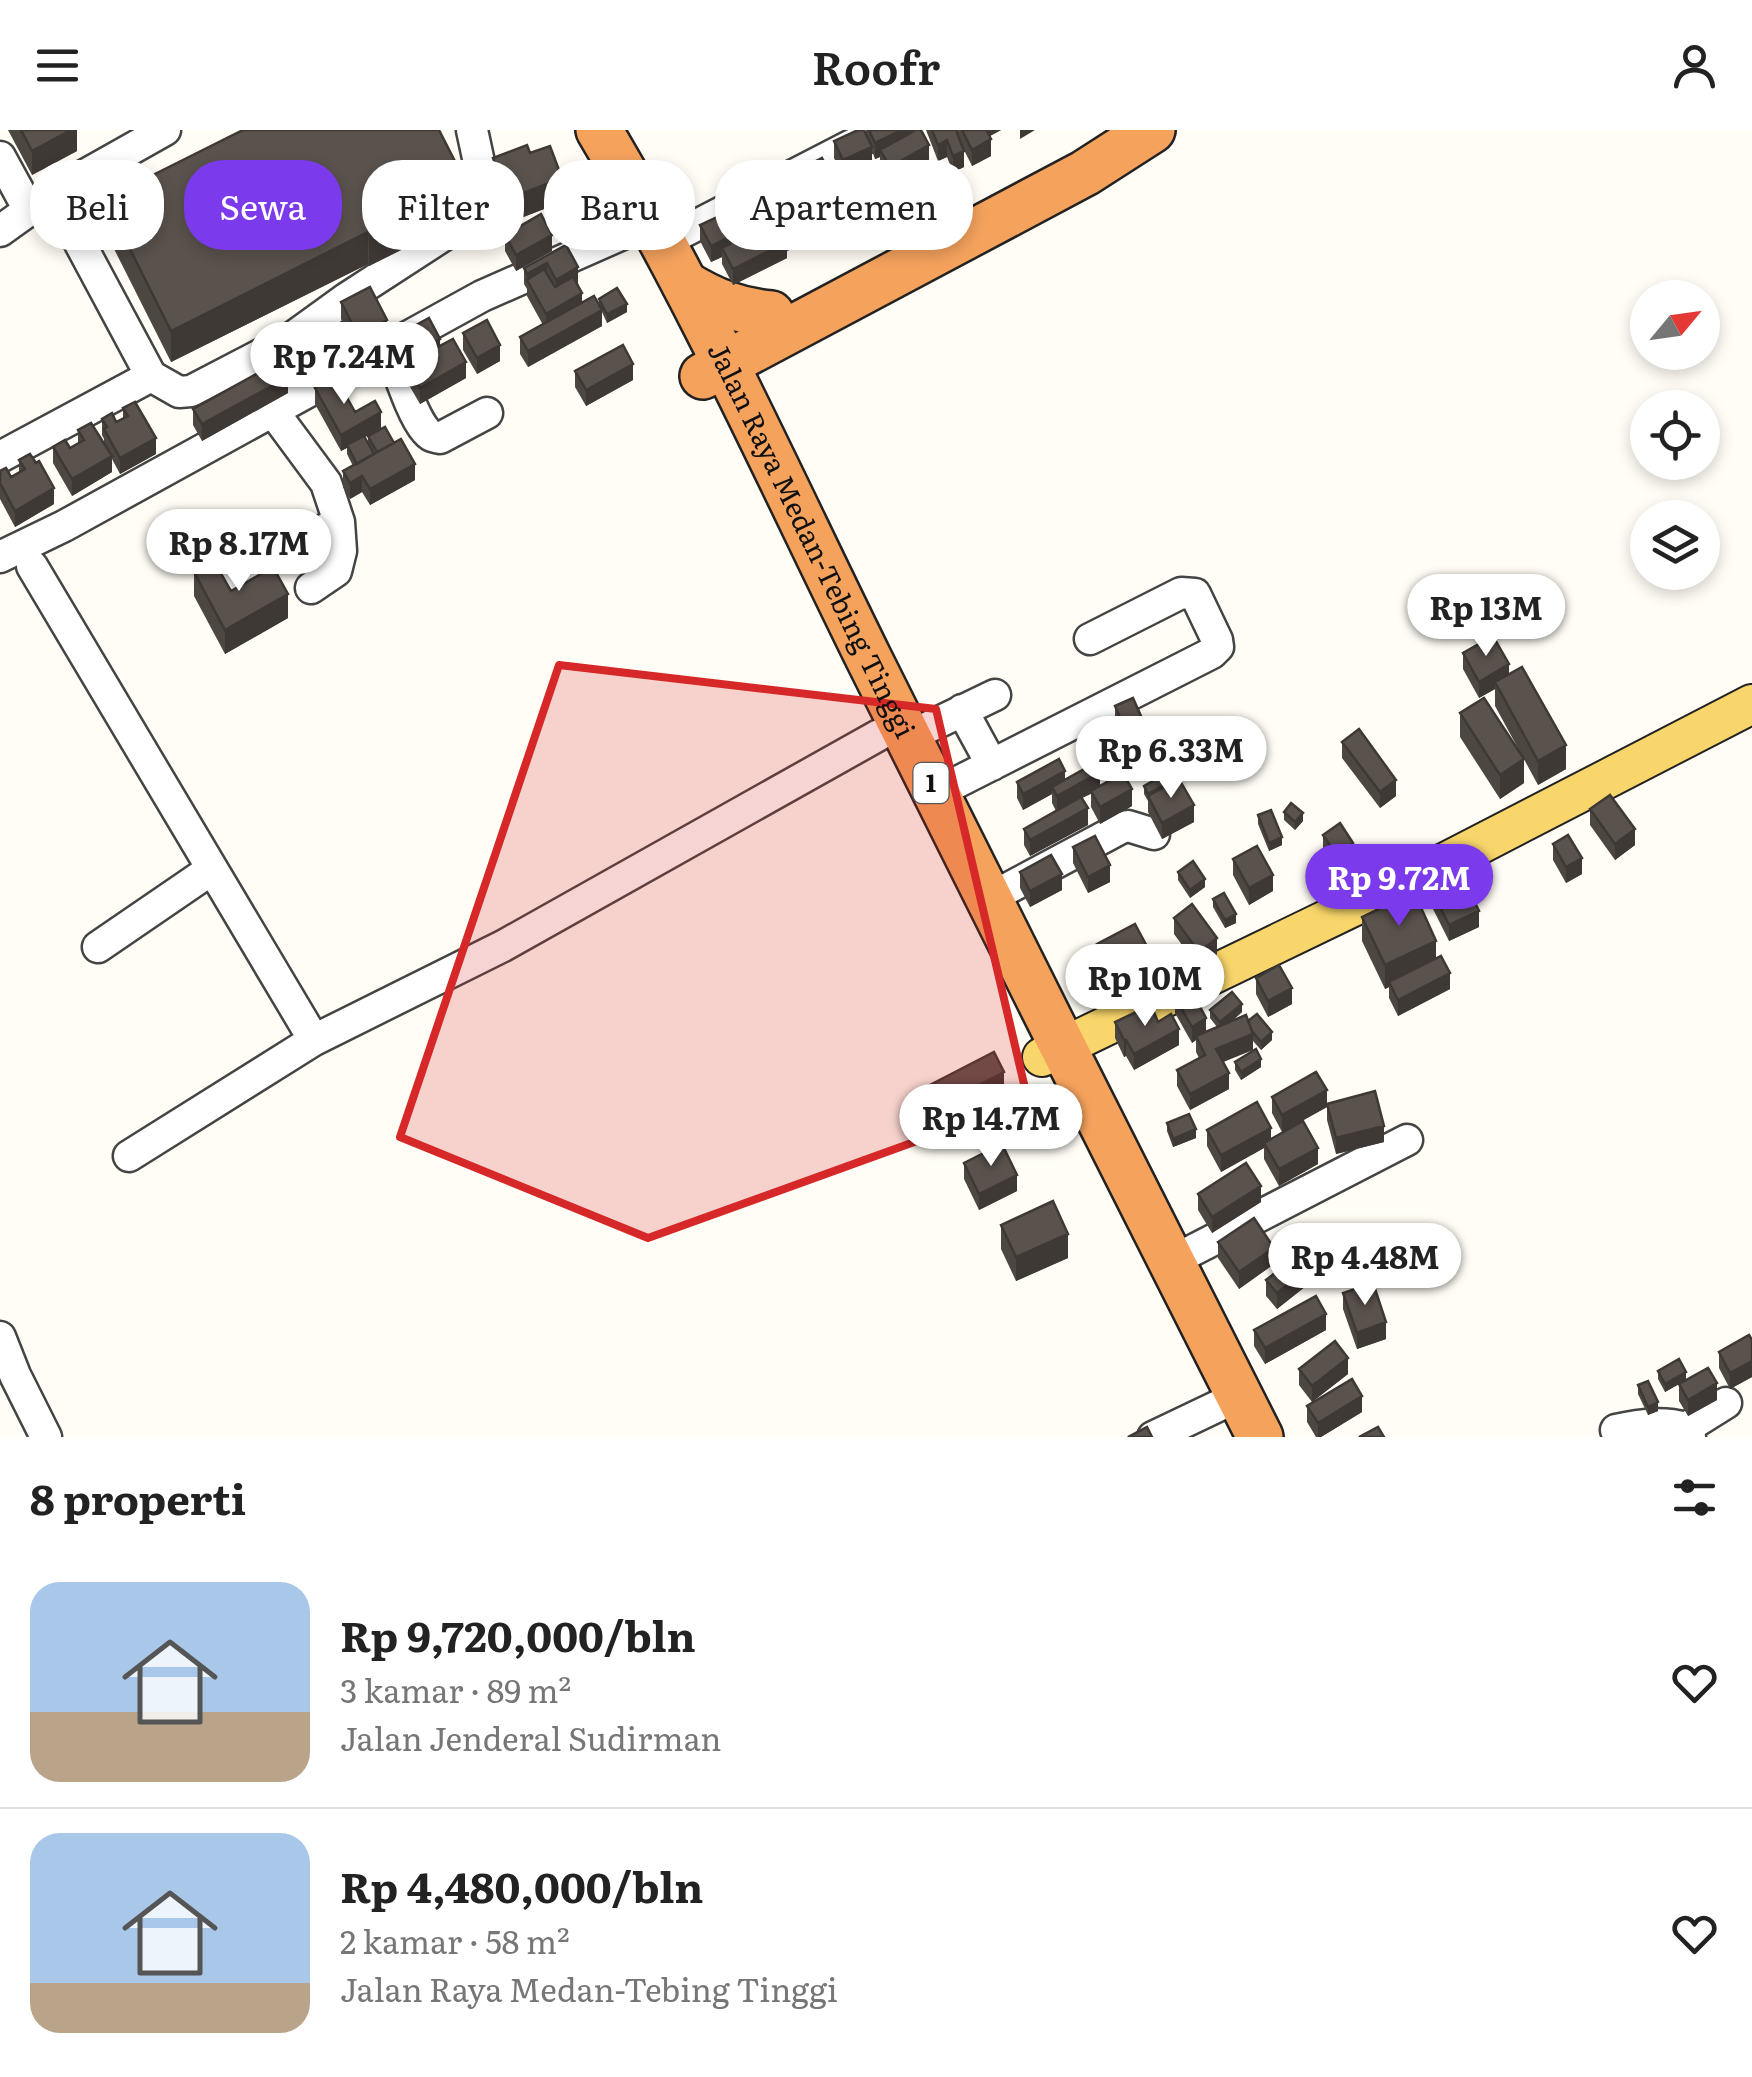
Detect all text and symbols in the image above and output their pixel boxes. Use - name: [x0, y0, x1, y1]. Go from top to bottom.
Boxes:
- text: Roofr: [812, 32, 940, 99]
- icon: menu: [30, 38, 85, 93]
- icon: person: [1667, 38, 1722, 93]
- chip: Beli: [30, 160, 164, 250]
- chip: Sewa: [184, 160, 342, 250]
- chip: Filter: [362, 160, 524, 250]
- chip: Baru: [544, 160, 695, 250]
- chip: Apartemen: [715, 160, 973, 250]
- north arrow: [1630, 280, 1720, 370]
- map controls: [1630, 280, 1720, 590]
- pin: Rp 7.24M: [241, 322, 447, 407]
- text: Rp 7.24M: [272, 330, 416, 378]
- street label: Jalan Raya Medan-Tebing Tinggi: [699, 334, 928, 744]
- button: locate: [1630, 390, 1720, 480]
- button: layers: [1630, 500, 1720, 590]
- pin: Rp 8.17M: [136, 509, 342, 594]
- text: Rp 8.17M: [168, 517, 310, 565]
- pin: Rp 13M: [1405, 574, 1567, 659]
- text: Rp 13M: [1429, 582, 1543, 630]
- pin: Rp 6.33M: [1068, 716, 1274, 801]
- text: Rp 6.33M: [1098, 724, 1244, 772]
- road number: 1: [914, 763, 948, 803]
- pin: Rp 9.72M: [1296, 844, 1502, 929]
- text: Rp 9.72M: [1327, 852, 1471, 900]
- pin: Rp 10M: [1064, 944, 1226, 1029]
- text: Rp 10M: [1087, 952, 1203, 1000]
- pin: Rp 14.7M: [888, 1084, 1094, 1169]
- text: Rp 14.7M: [921, 1092, 1061, 1140]
- pin: Rp 4.48M: [1262, 1223, 1468, 1308]
- text: Rp 4.48M: [1290, 1231, 1440, 1279]
- text: 8 properti: [30, 1466, 246, 1528]
- icon: filters: [1667, 1470, 1722, 1525]
- text: Rp 9,720,000/bln: [340, 1603, 696, 1665]
- icon: home: [110, 1622, 230, 1742]
- icon: heart: [1667, 1655, 1722, 1710]
- text: 3 kamar · 89 m²: [340, 1665, 571, 1713]
- text: Jalan Jenderal Sudirman: [340, 1713, 722, 1761]
- text: Rp 4,480,000/bln: [340, 1854, 703, 1916]
- icon: home: [110, 1873, 230, 1993]
- icon: heart: [1667, 1906, 1722, 1961]
- text: 2 kamar · 58 m²: [340, 1916, 570, 1964]
- text: Jalan Raya Medan-Tebing Tinggi: [340, 1964, 838, 2012]

